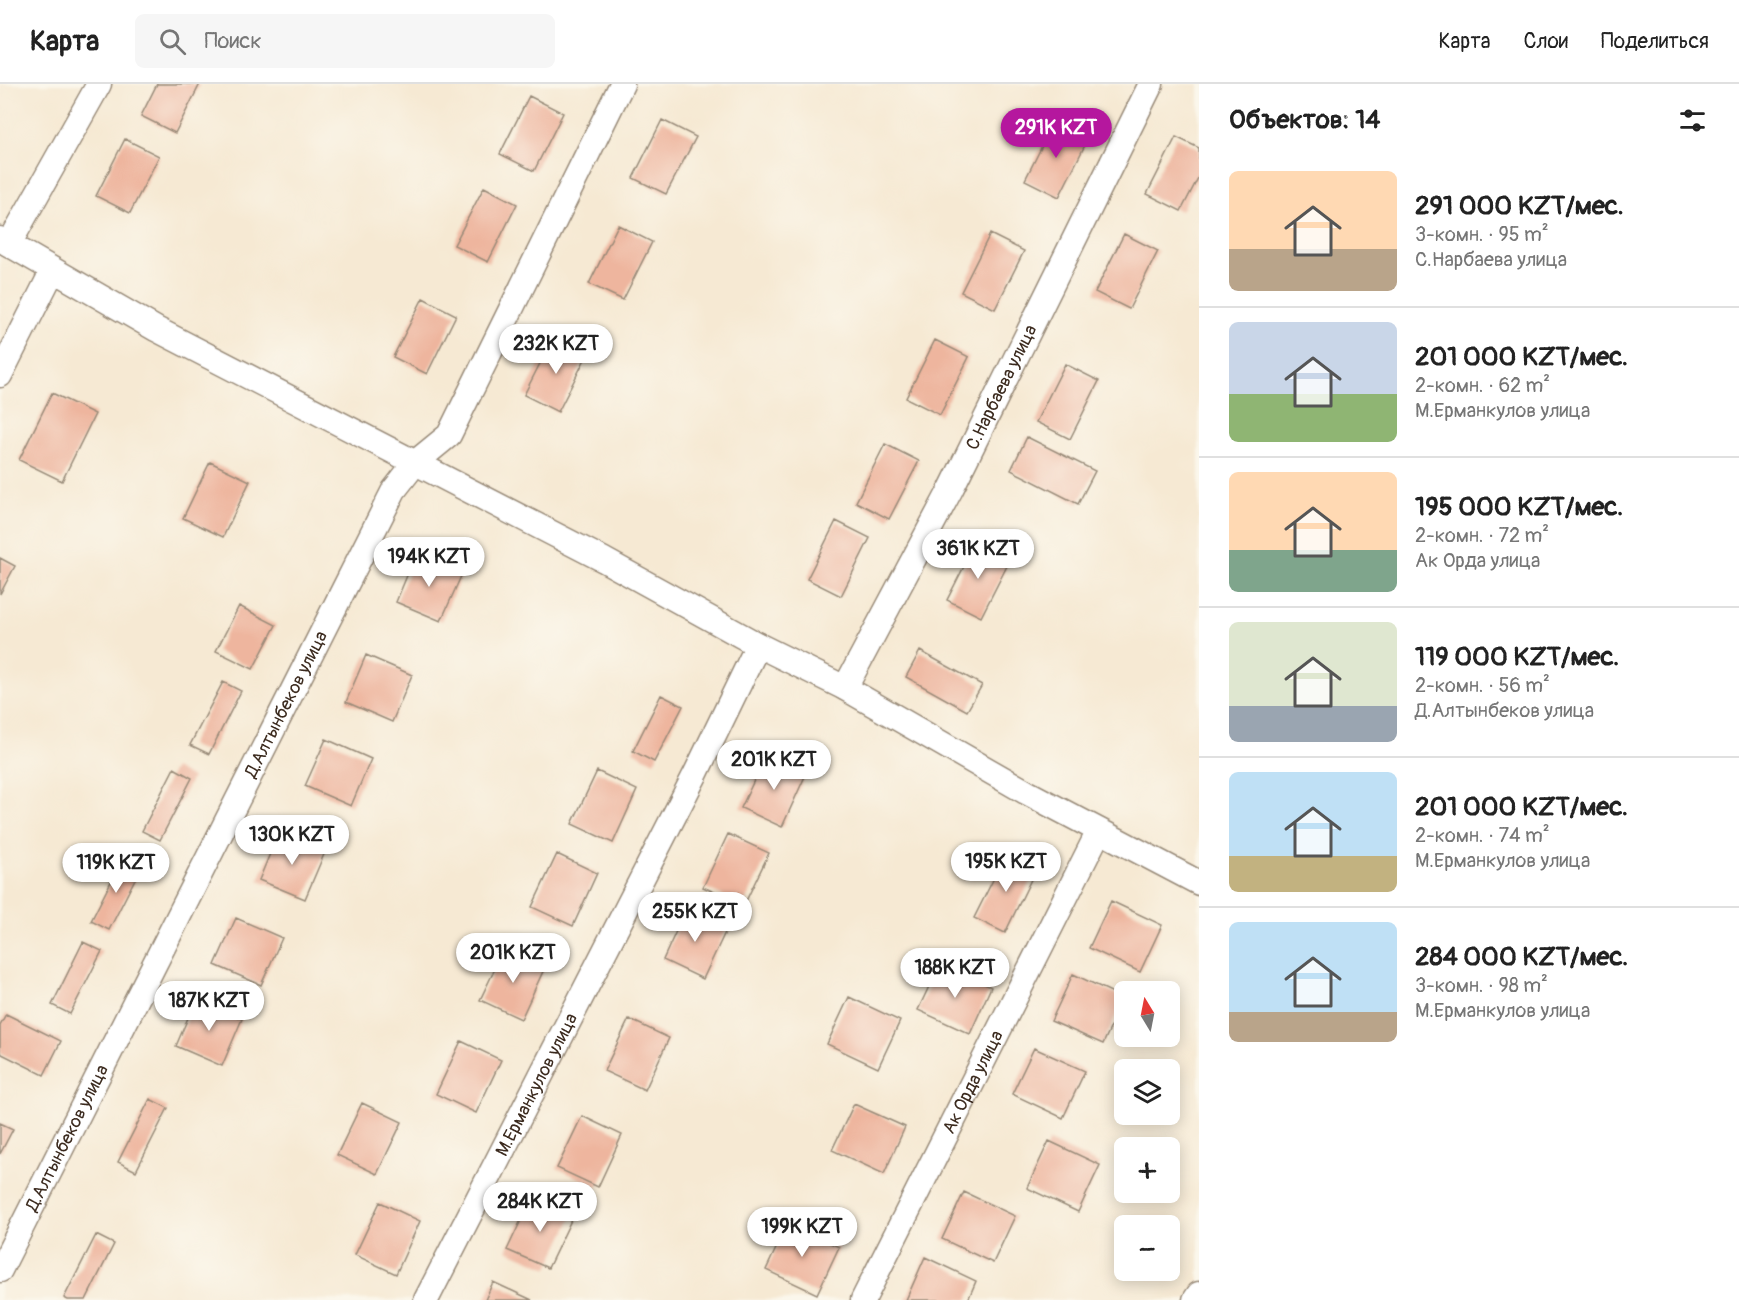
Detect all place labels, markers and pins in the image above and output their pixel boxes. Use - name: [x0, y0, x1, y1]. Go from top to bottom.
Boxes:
- pin: 291K KZT: [994, 108, 1118, 159]
- pin: 232K KZT: [494, 324, 618, 375]
- pin: 361K KZT: [916, 529, 1040, 580]
- pin: 194K KZT: [367, 537, 491, 588]
- pin: 201K KZT: [712, 740, 836, 791]
- pin: 130K KZT: [230, 815, 354, 866]
- pin: 195K KZT: [944, 842, 1068, 893]
- pin: 119K KZT: [54, 843, 178, 894]
- pin: 255K KZT: [633, 892, 757, 943]
- pin: 201K KZT: [451, 933, 575, 984]
- pin: 188K KZT: [893, 948, 1017, 999]
- pin: 187K KZT: [147, 981, 271, 1032]
- pin: 284K KZT: [478, 1182, 602, 1233]
- pin: 199K KZT: [740, 1207, 864, 1258]

